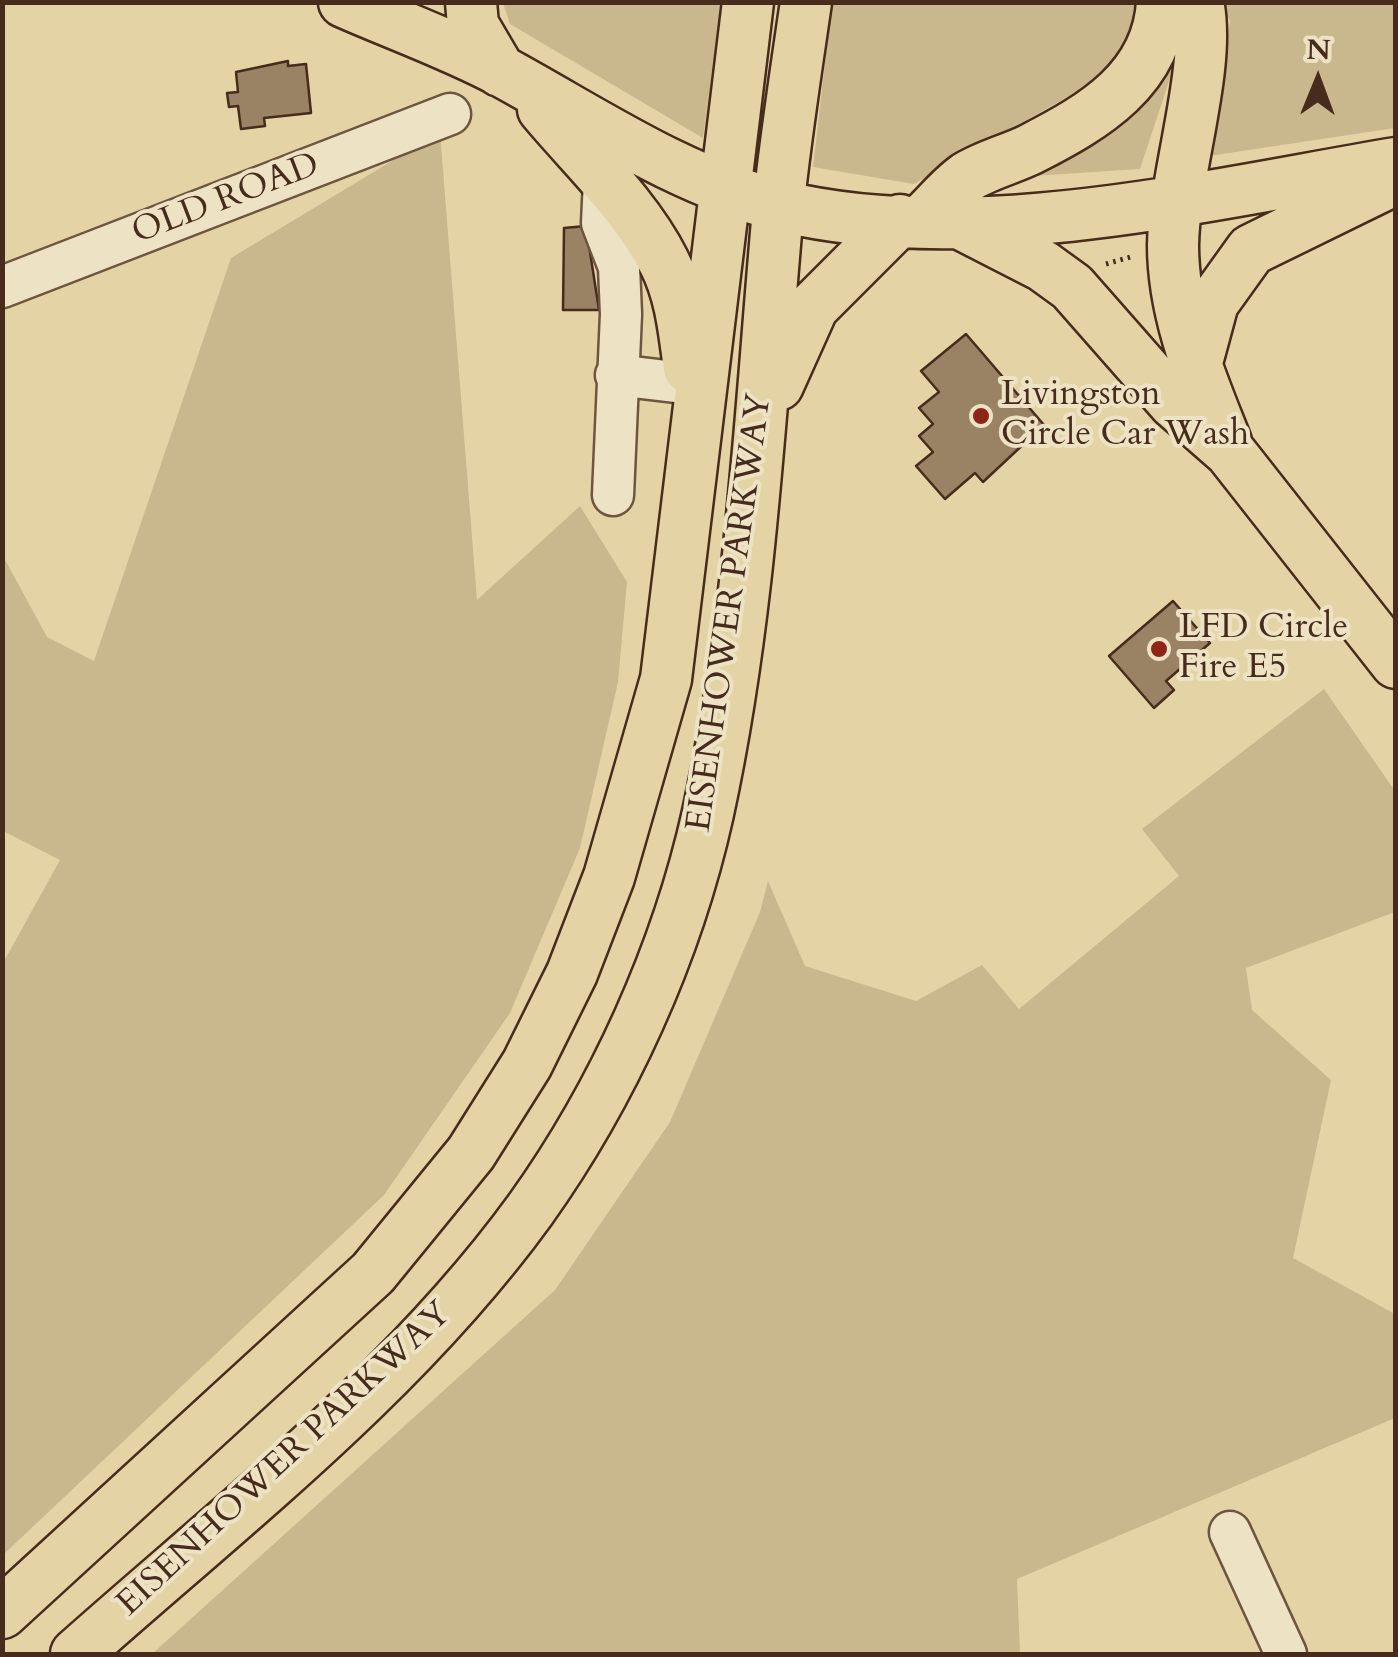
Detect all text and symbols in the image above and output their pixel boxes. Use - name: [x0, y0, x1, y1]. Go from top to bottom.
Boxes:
- north arrow: [1268, 30, 1368, 130]
- text: N: [1306, 31, 1331, 69]
- street label: OLD ROAD: [126, 145, 326, 255]
- place label: Livingston Circle Car Wash: [1001, 375, 1249, 457]
- street label: EISENHOWER PARKWAY: [679, 391, 783, 835]
- marker: Livingston Circle Car Wash: [970, 405, 992, 427]
- place label: LFD Circle Fire E5: [1179, 608, 1348, 690]
- marker: LFD Circle Fire E5: [1148, 638, 1170, 660]
- street label: EISENHOWER PARKWAY: [109, 1294, 461, 1626]

